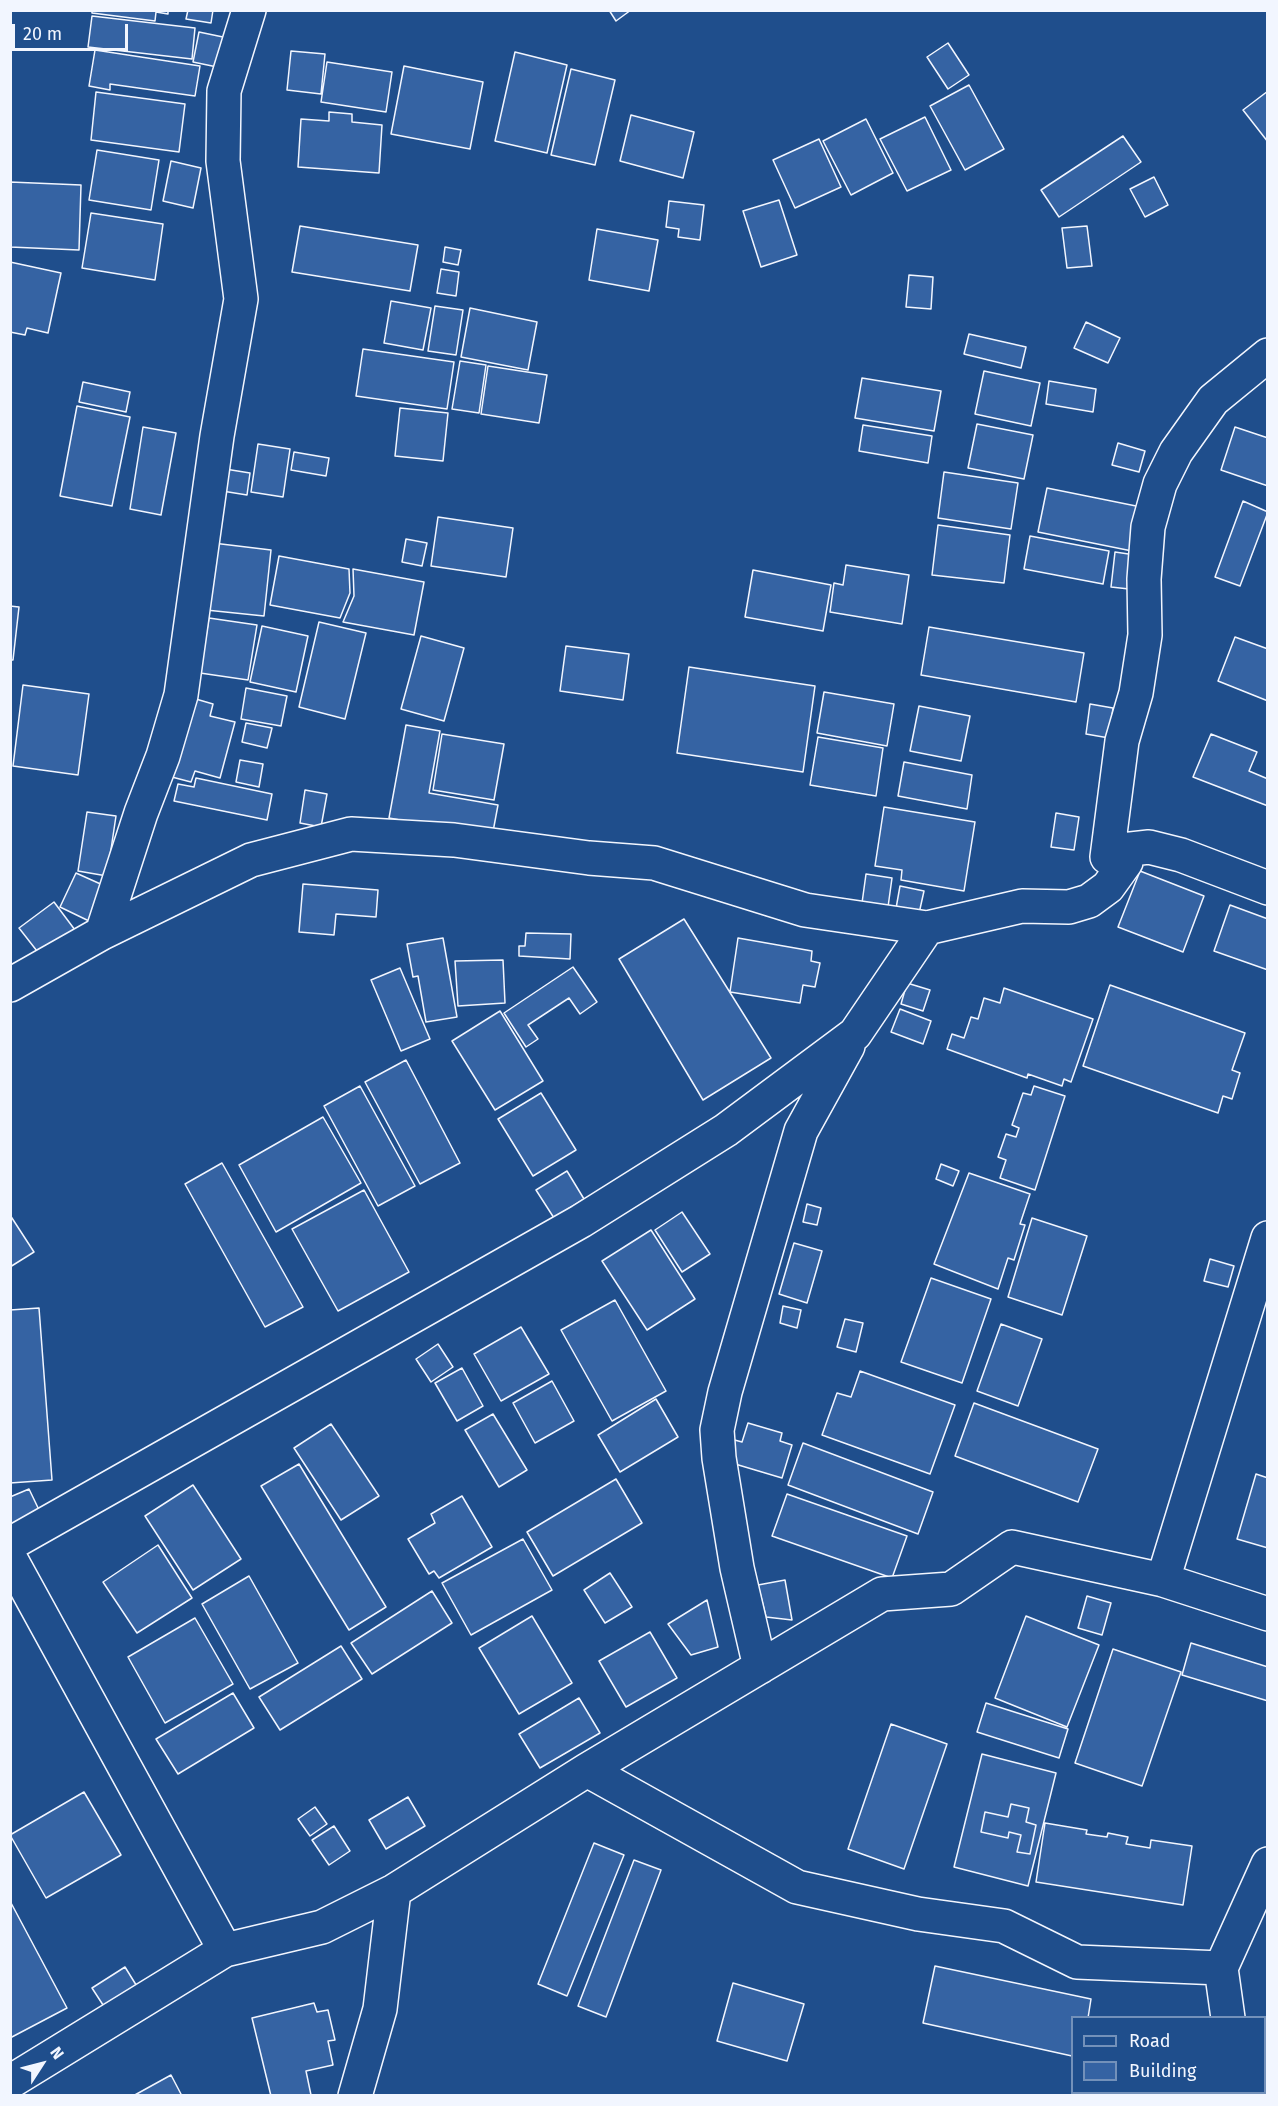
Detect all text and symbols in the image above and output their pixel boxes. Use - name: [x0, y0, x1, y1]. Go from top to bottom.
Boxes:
- scale bar: [15, 12, 130, 50]
- text: 20 m: [23, 23, 62, 45]
- legend: [1071, 2016, 1266, 2094]
- text: Road: [1129, 2030, 1171, 2052]
- north arrow: [12, 2034, 72, 2094]
- text: N: [46, 2043, 68, 2063]
- text: Building: [1129, 2060, 1196, 2082]

